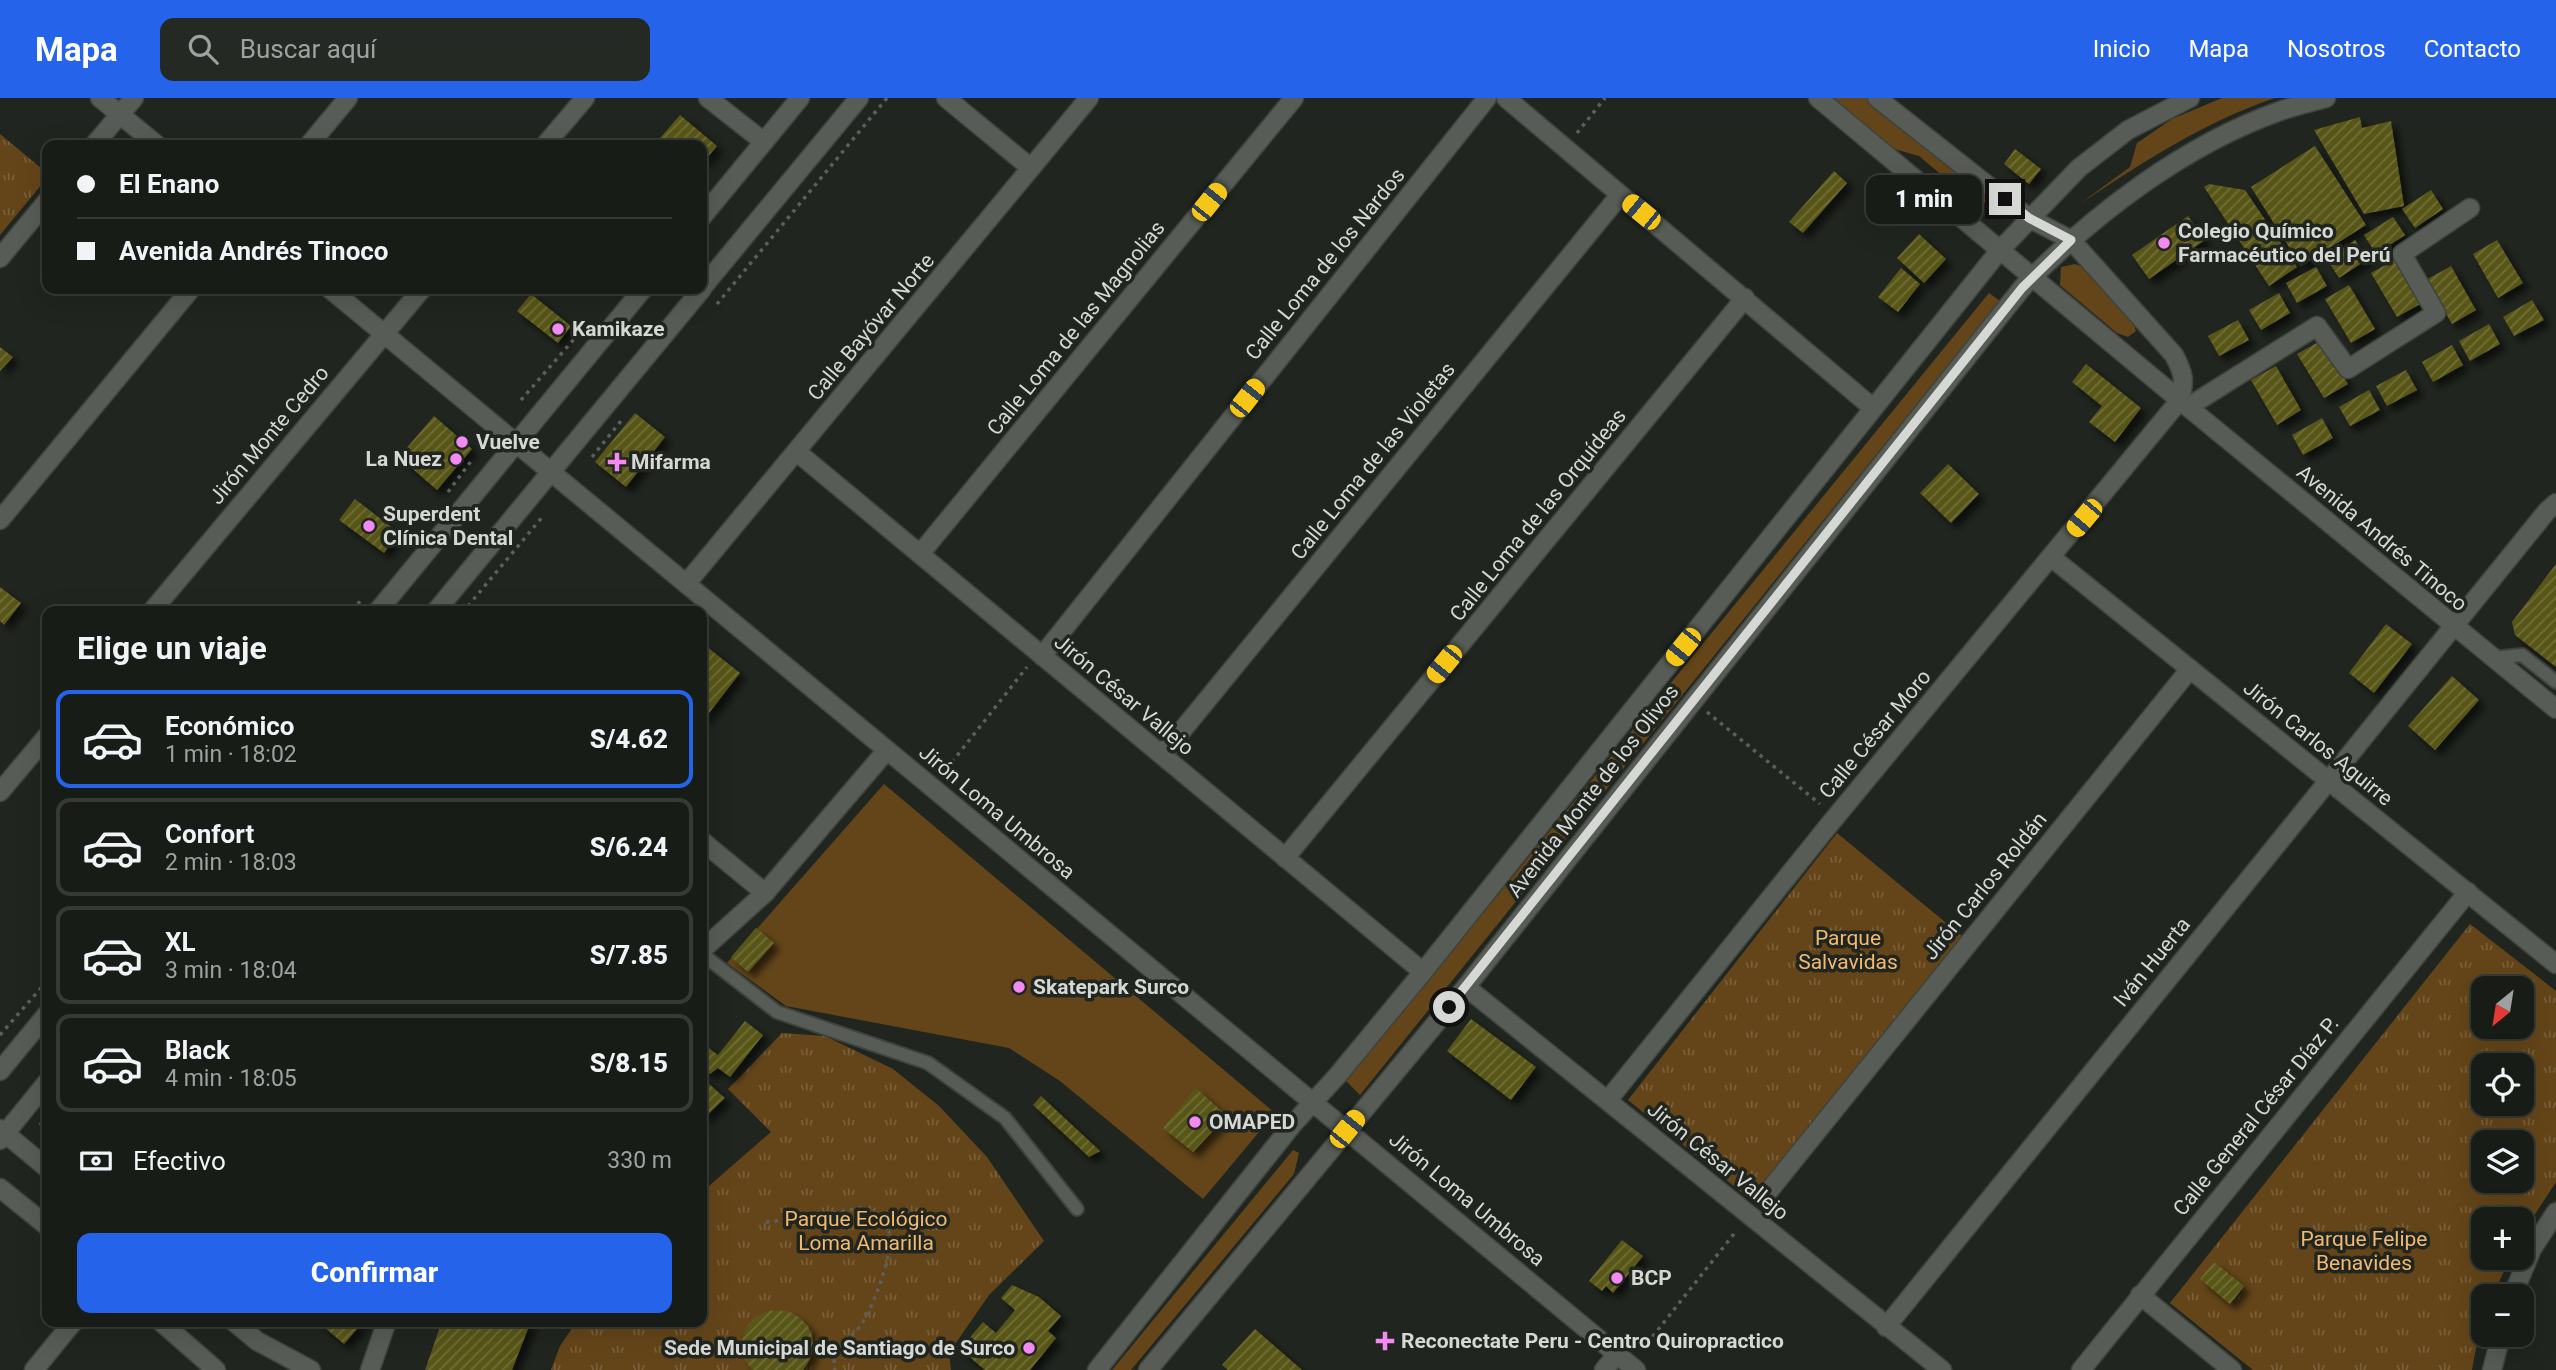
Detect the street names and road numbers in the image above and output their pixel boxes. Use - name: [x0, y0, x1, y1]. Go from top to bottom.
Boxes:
- street label: Calle Loma de los Nardos: [1240, 163, 1410, 365]
- street label: Calle Loma de las Magnolias: [982, 216, 1170, 440]
- street label: Calle Bayóvar Norte: [803, 249, 939, 405]
- street label: Calle Loma de las Violetas: [1286, 358, 1460, 564]
- street label: Jirón Monte Cedro: [204, 361, 334, 509]
- street label: Calle Loma de las Orquídeas: [1445, 404, 1631, 626]
- street label: Avenida Andrés Tinoco: [2292, 460, 2472, 616]
- street label: Jirón César Vallejo: [1049, 630, 1199, 760]
- street label: Calle César Moro: [1814, 665, 1936, 803]
- street label: Jirón Carlos Aguirre: [2239, 675, 2397, 811]
- street label: Avenida Monte de los Olivos: [1502, 680, 1684, 902]
- street label: Jirón Loma Umbrosa: [914, 740, 1080, 884]
- street label: Jirón Carlos Roldán: [1918, 807, 2052, 965]
- street label: Iván Huerta: [2109, 913, 2195, 1011]
- street label: Calle General César Díaz P.: [2168, 1012, 2344, 1220]
- street label: Jirón César Vallejo: [1643, 1097, 1793, 1225]
- street label: Jirón Loma Umbrosa: [1384, 1127, 1550, 1271]

